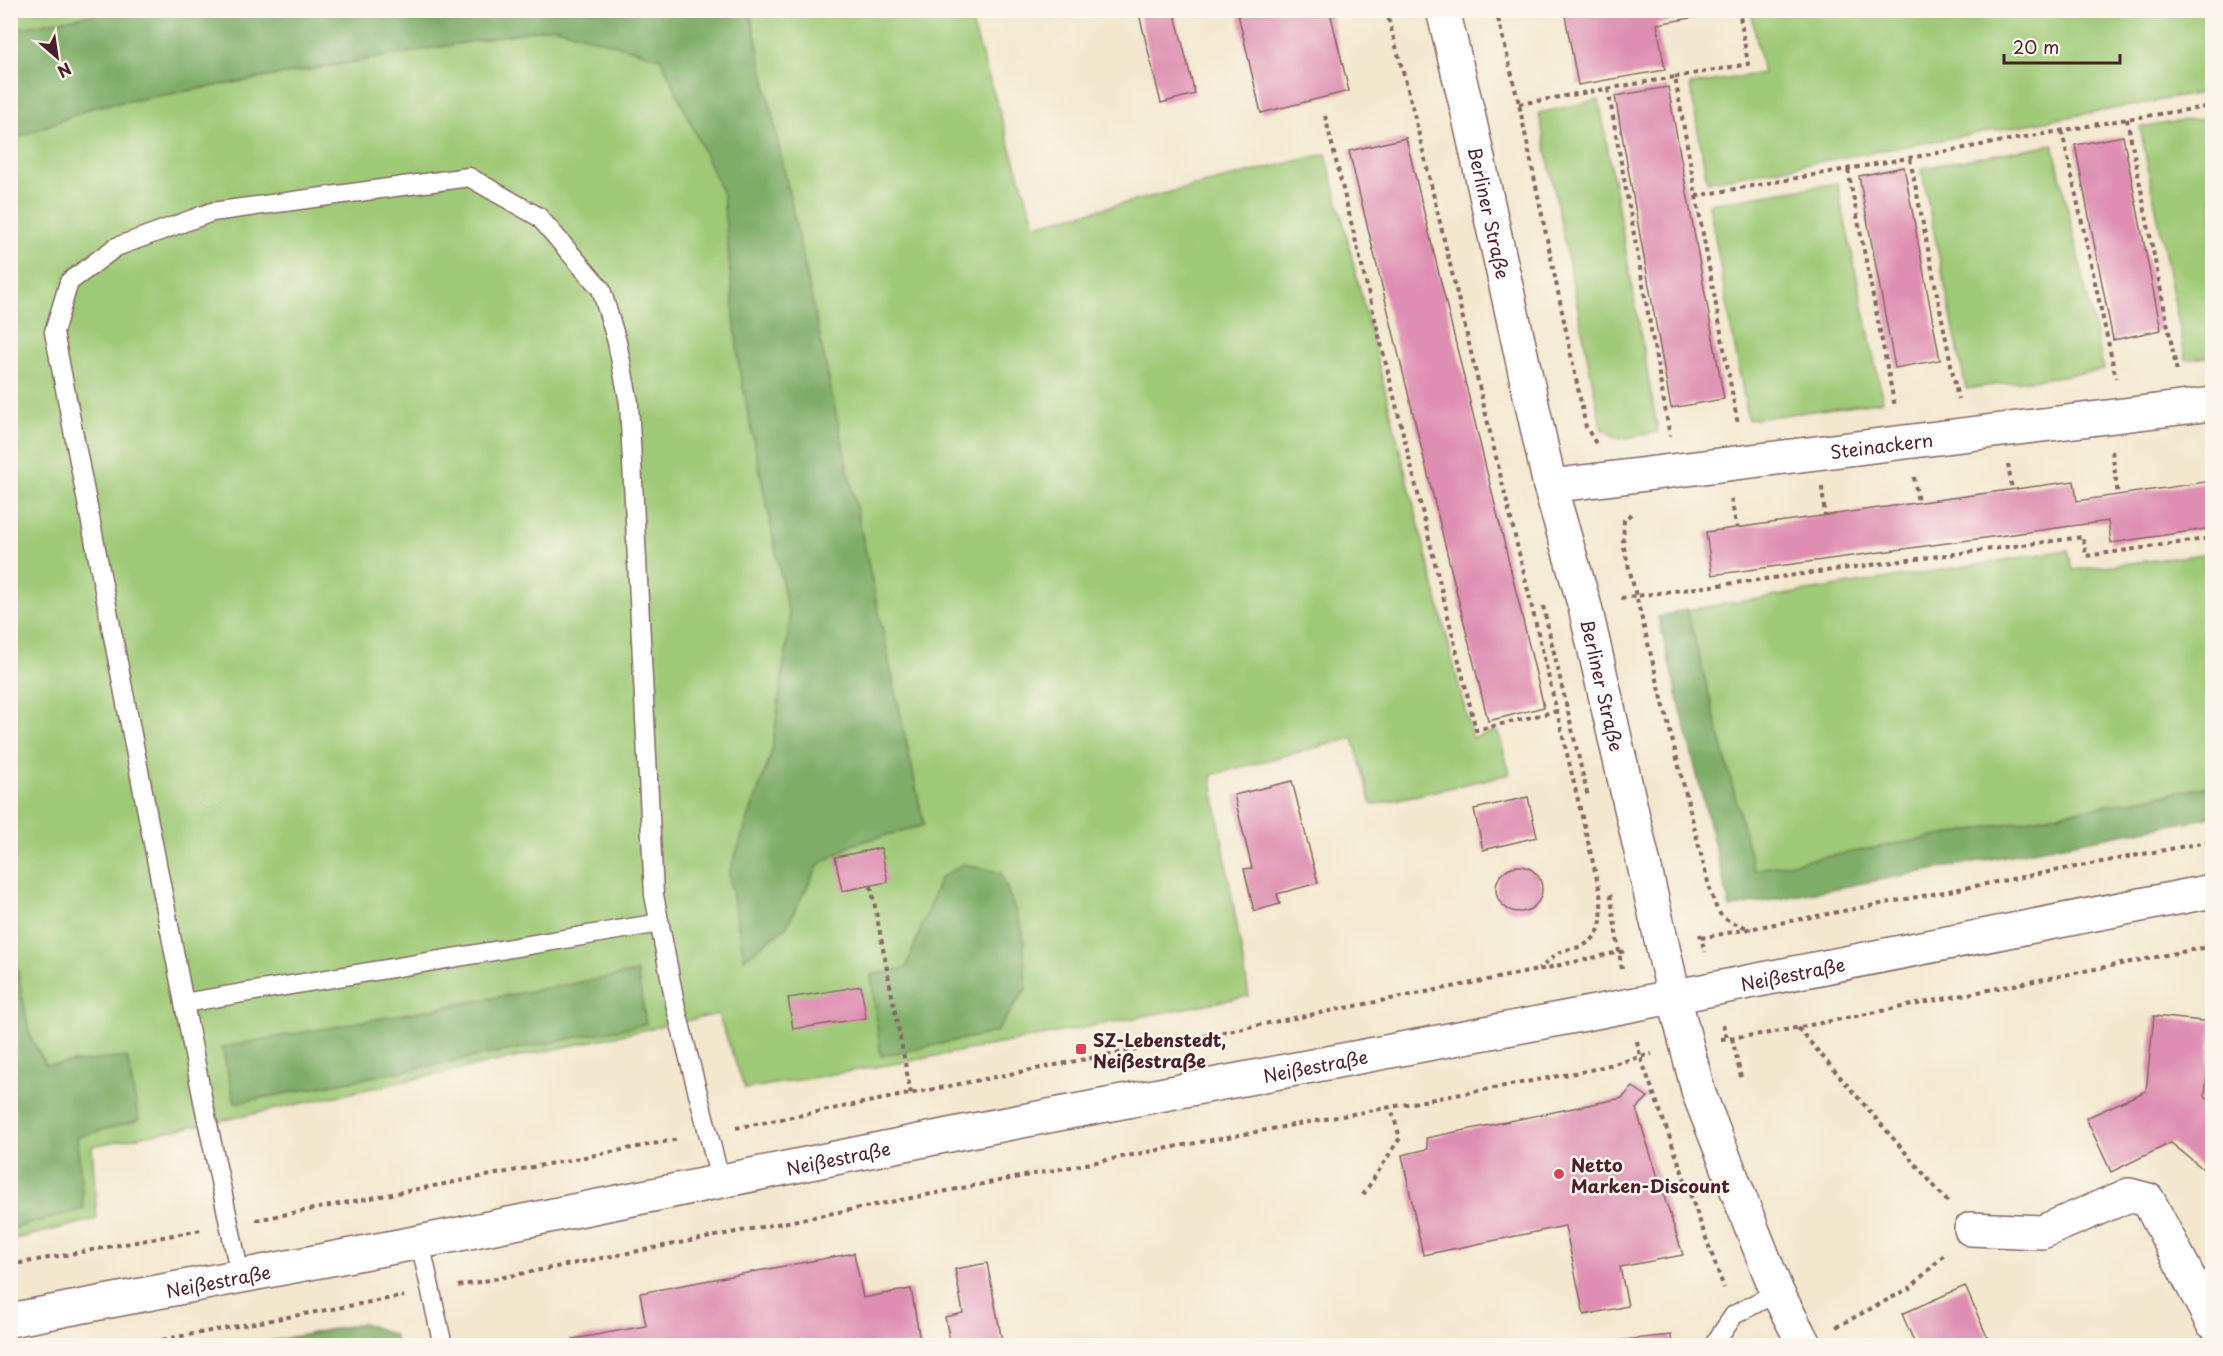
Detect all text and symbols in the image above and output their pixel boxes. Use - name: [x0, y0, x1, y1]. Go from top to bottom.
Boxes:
- north arrow: [27, 27, 87, 87]
- scale bar: [2004, 27, 2120, 65]
- text: 20 m: [2013, 33, 2059, 60]
- text: N: [53, 57, 76, 85]
- street label: Berliner Straße: [1462, 144, 1518, 281]
- street label: Steinackern: [1829, 425, 1934, 465]
- street label: Berliner Straße: [1575, 616, 1631, 754]
- street label: Neißestraße: [1738, 950, 1847, 997]
- place label: SZ-Lebenstedt, Neißestraße: [1093, 1026, 1226, 1074]
- marker: SZ-Lebenstedt, Neißestraße: [1074, 1042, 1088, 1056]
- street label: Neißestraße: [1261, 1042, 1370, 1088]
- street label: Neißestraße: [784, 1134, 893, 1181]
- place label: Netto Marken-Discount: [1571, 1151, 1730, 1199]
- marker: Netto Marken-Discount: [1552, 1167, 1566, 1181]
- street label: Neißestraße: [164, 1257, 273, 1304]

